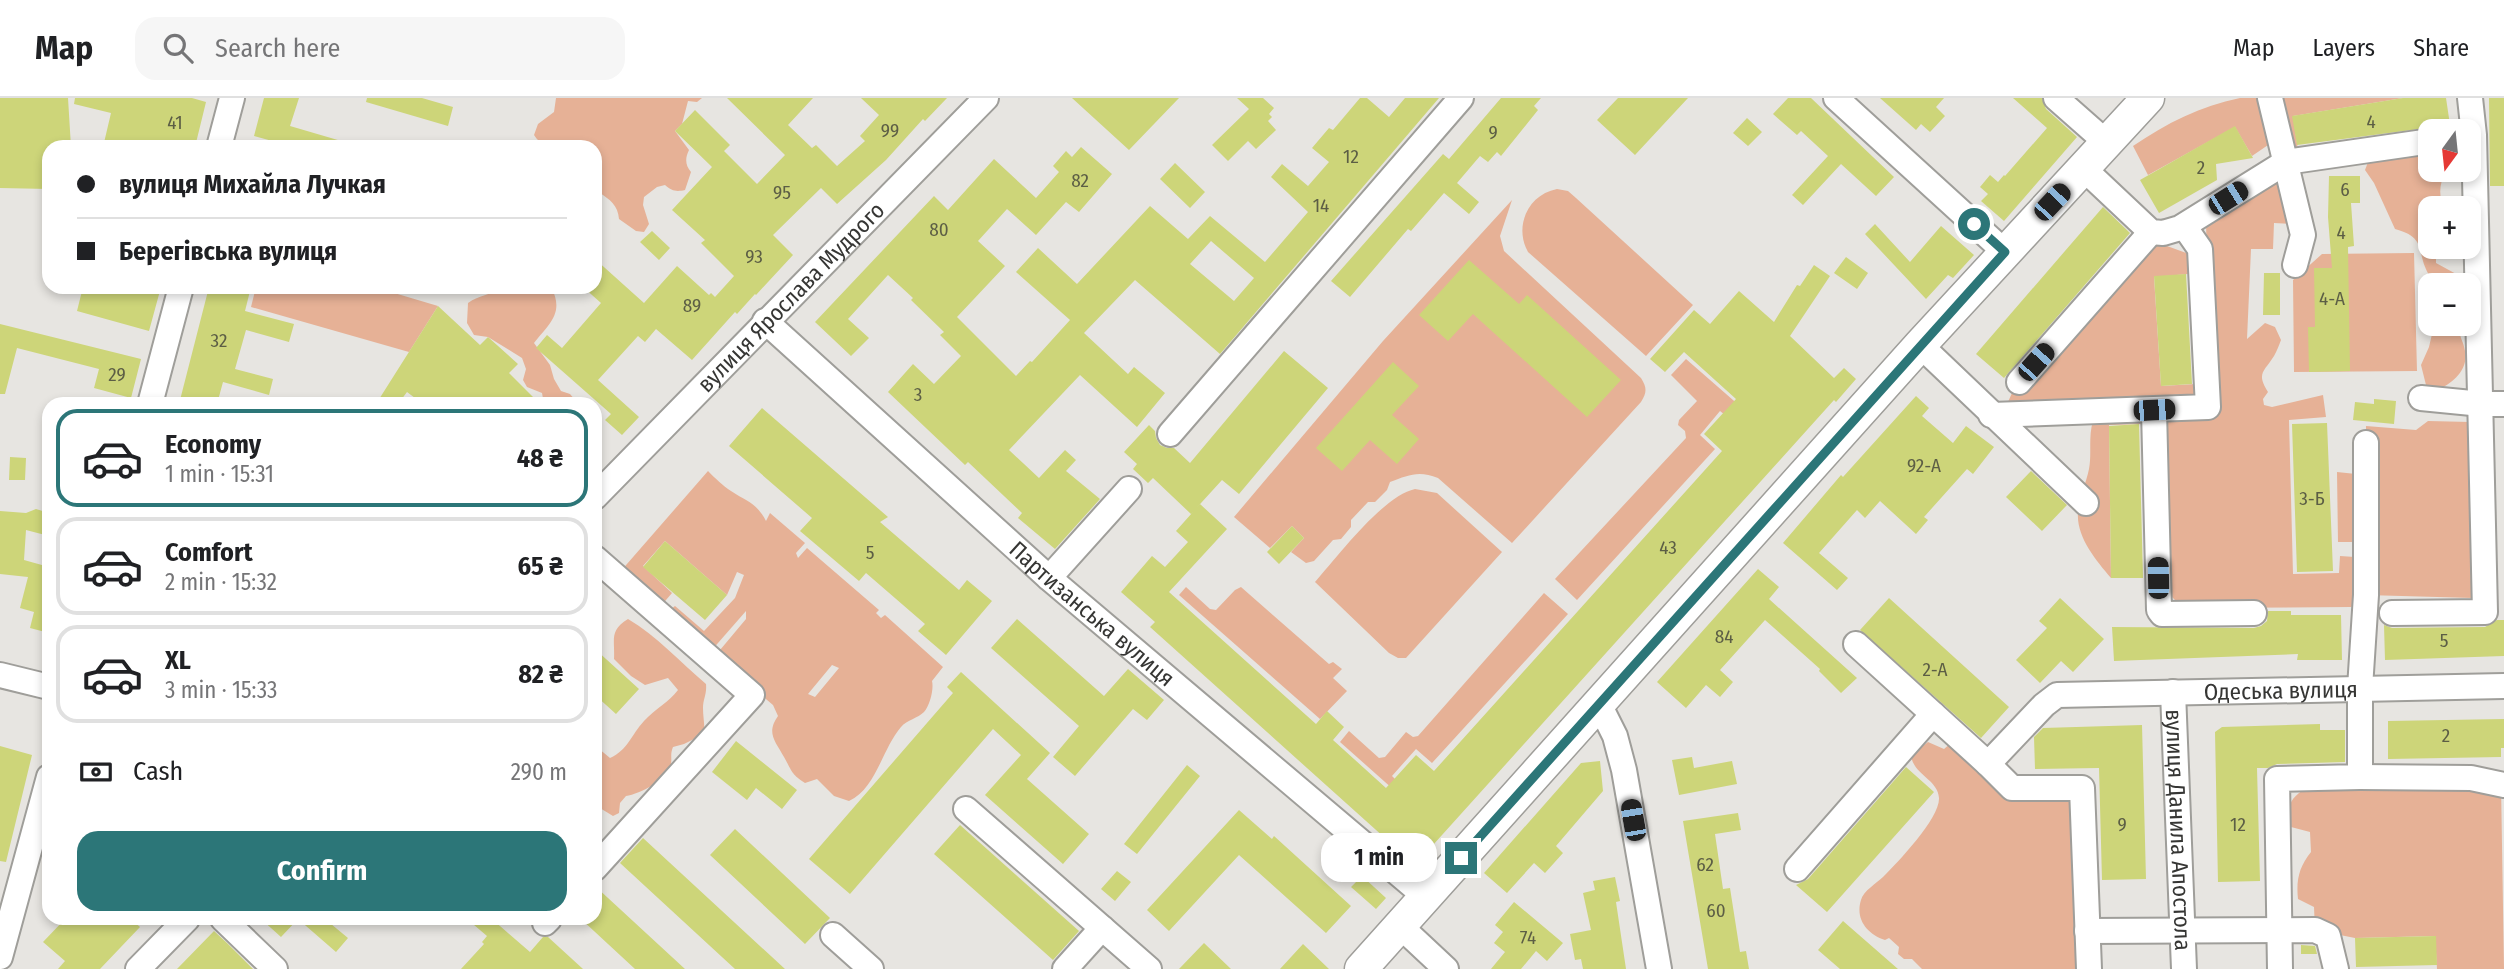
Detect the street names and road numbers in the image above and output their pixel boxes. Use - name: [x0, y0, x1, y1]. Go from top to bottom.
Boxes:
- street label: вулиця Ярослава Мудрого: [692, 196, 890, 398]
- street label: Партизанська вулиця: [1004, 535, 1180, 692]
- street label: Одеська вулиця: [2204, 675, 2358, 706]
- street label: вулиця Данила Апостола: [2160, 709, 2197, 951]

